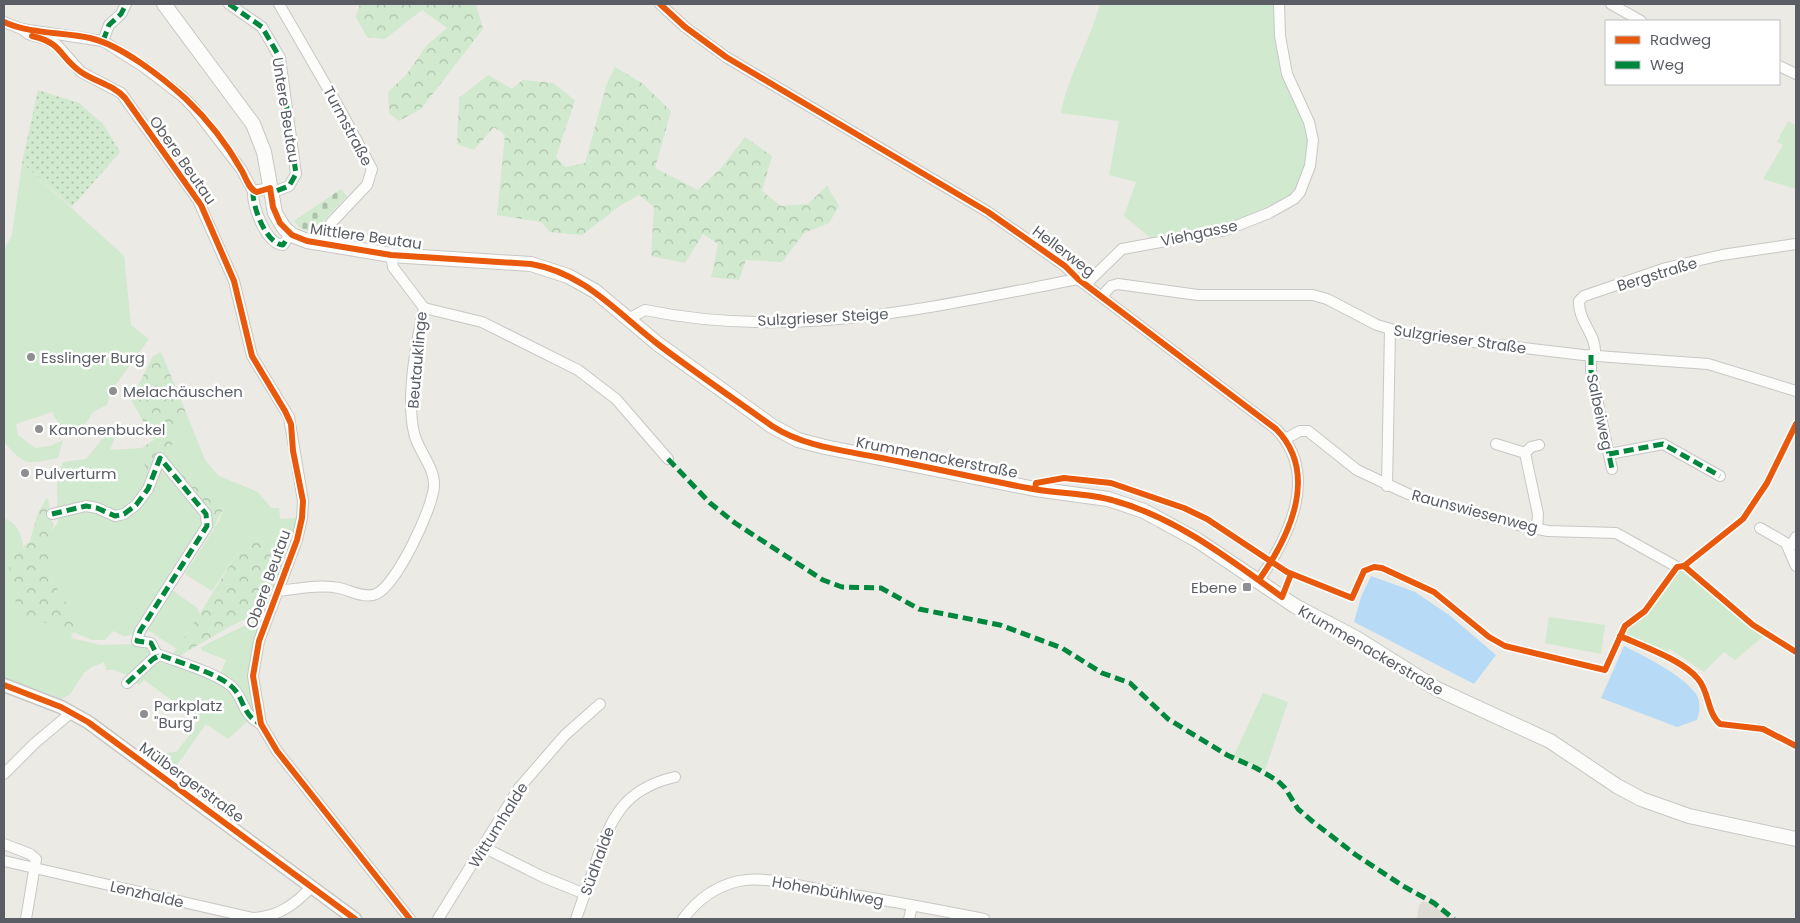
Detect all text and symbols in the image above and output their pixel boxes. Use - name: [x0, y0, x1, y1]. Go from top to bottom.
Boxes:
- legend: [1605, 20, 1780, 85]
- text: Radweg: [1650, 29, 1711, 50]
- text: Weg: [1650, 54, 1684, 75]
- street label: Untere Beutau: [267, 56, 305, 164]
- street label: Turmstraße: [318, 83, 378, 169]
- street label: Obere Beutau: [145, 112, 221, 208]
- street label: Viehgasse: [1159, 215, 1239, 251]
- street label: Mittlere Beutau: [309, 218, 423, 254]
- street label: Hellerweg: [1028, 220, 1100, 282]
- street label: Bergstraße: [1614, 252, 1700, 296]
- street label: Sulzgrieser Steige: [757, 303, 889, 331]
- street label: Beutauklinge: [402, 311, 432, 409]
- street label: Sulzgrieser Straße: [1392, 319, 1528, 359]
- place label: Esslinger Burg: [41, 347, 145, 368]
- marker: Esslinger Burg: [25, 351, 37, 363]
- street label: Salbeiweg: [1582, 372, 1618, 452]
- place label: Melachäuschen: [123, 381, 243, 402]
- marker: Melachäuschen: [107, 385, 119, 397]
- place label: Kanonenbuckel: [49, 419, 165, 440]
- marker: Kanonenbuckel: [33, 423, 45, 435]
- street label: Krummenackerstraße: [854, 431, 1020, 483]
- place label: Pulverturm: [35, 463, 116, 484]
- marker: Pulverturm: [19, 467, 31, 479]
- street label: Raunswiesenweg: [1409, 484, 1541, 538]
- street label: Obere Beutau: [240, 527, 296, 631]
- place label: Ebene: [1191, 577, 1237, 598]
- marker: Ebene: [1241, 581, 1253, 593]
- street label: Krummenackerstraße: [1295, 600, 1447, 700]
- place label: Parkplatz "Burg": [154, 695, 223, 733]
- marker: Parkplatz "Burg": [138, 708, 150, 720]
- street label: Mülbergerstraße: [135, 737, 249, 827]
- street label: Wittumhalde: [463, 778, 533, 872]
- street label: Südhalde: [575, 824, 619, 898]
- street label: Hohenbühlweg: [770, 871, 886, 911]
- street label: Lenzhalde: [108, 875, 186, 913]

